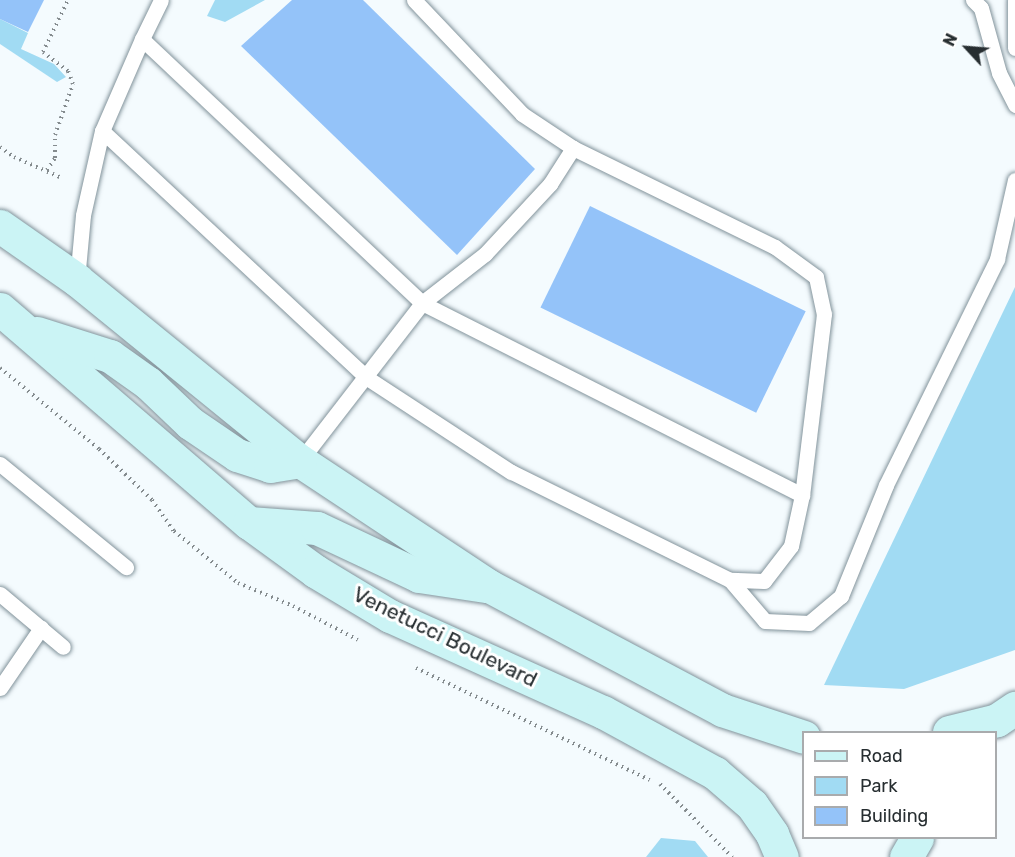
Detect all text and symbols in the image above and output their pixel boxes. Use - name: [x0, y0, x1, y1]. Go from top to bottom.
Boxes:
- north arrow: [937, 18, 997, 78]
- text: N: [939, 31, 961, 49]
- street label: Venetucci Boulevard: [349, 582, 541, 692]
- legend: [802, 731, 997, 839]
- text: Road: [860, 745, 903, 767]
- text: Park: [860, 775, 897, 797]
- text: Building: [860, 805, 928, 827]

